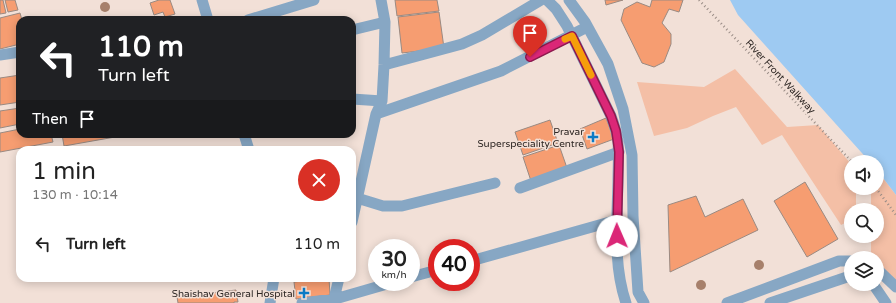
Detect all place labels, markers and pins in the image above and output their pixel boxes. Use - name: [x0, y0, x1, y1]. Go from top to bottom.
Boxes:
- pin: [513, 16, 547, 57]
- place label: Pravar Superspeciality Centre: [478, 126, 584, 150]
- marker: Pravar Superspeciality Centre: [587, 131, 599, 143]
- marker: Shaishav General Hospital: [298, 287, 310, 299]
- place label: Shaishav General Hospital: [172, 288, 295, 300]

